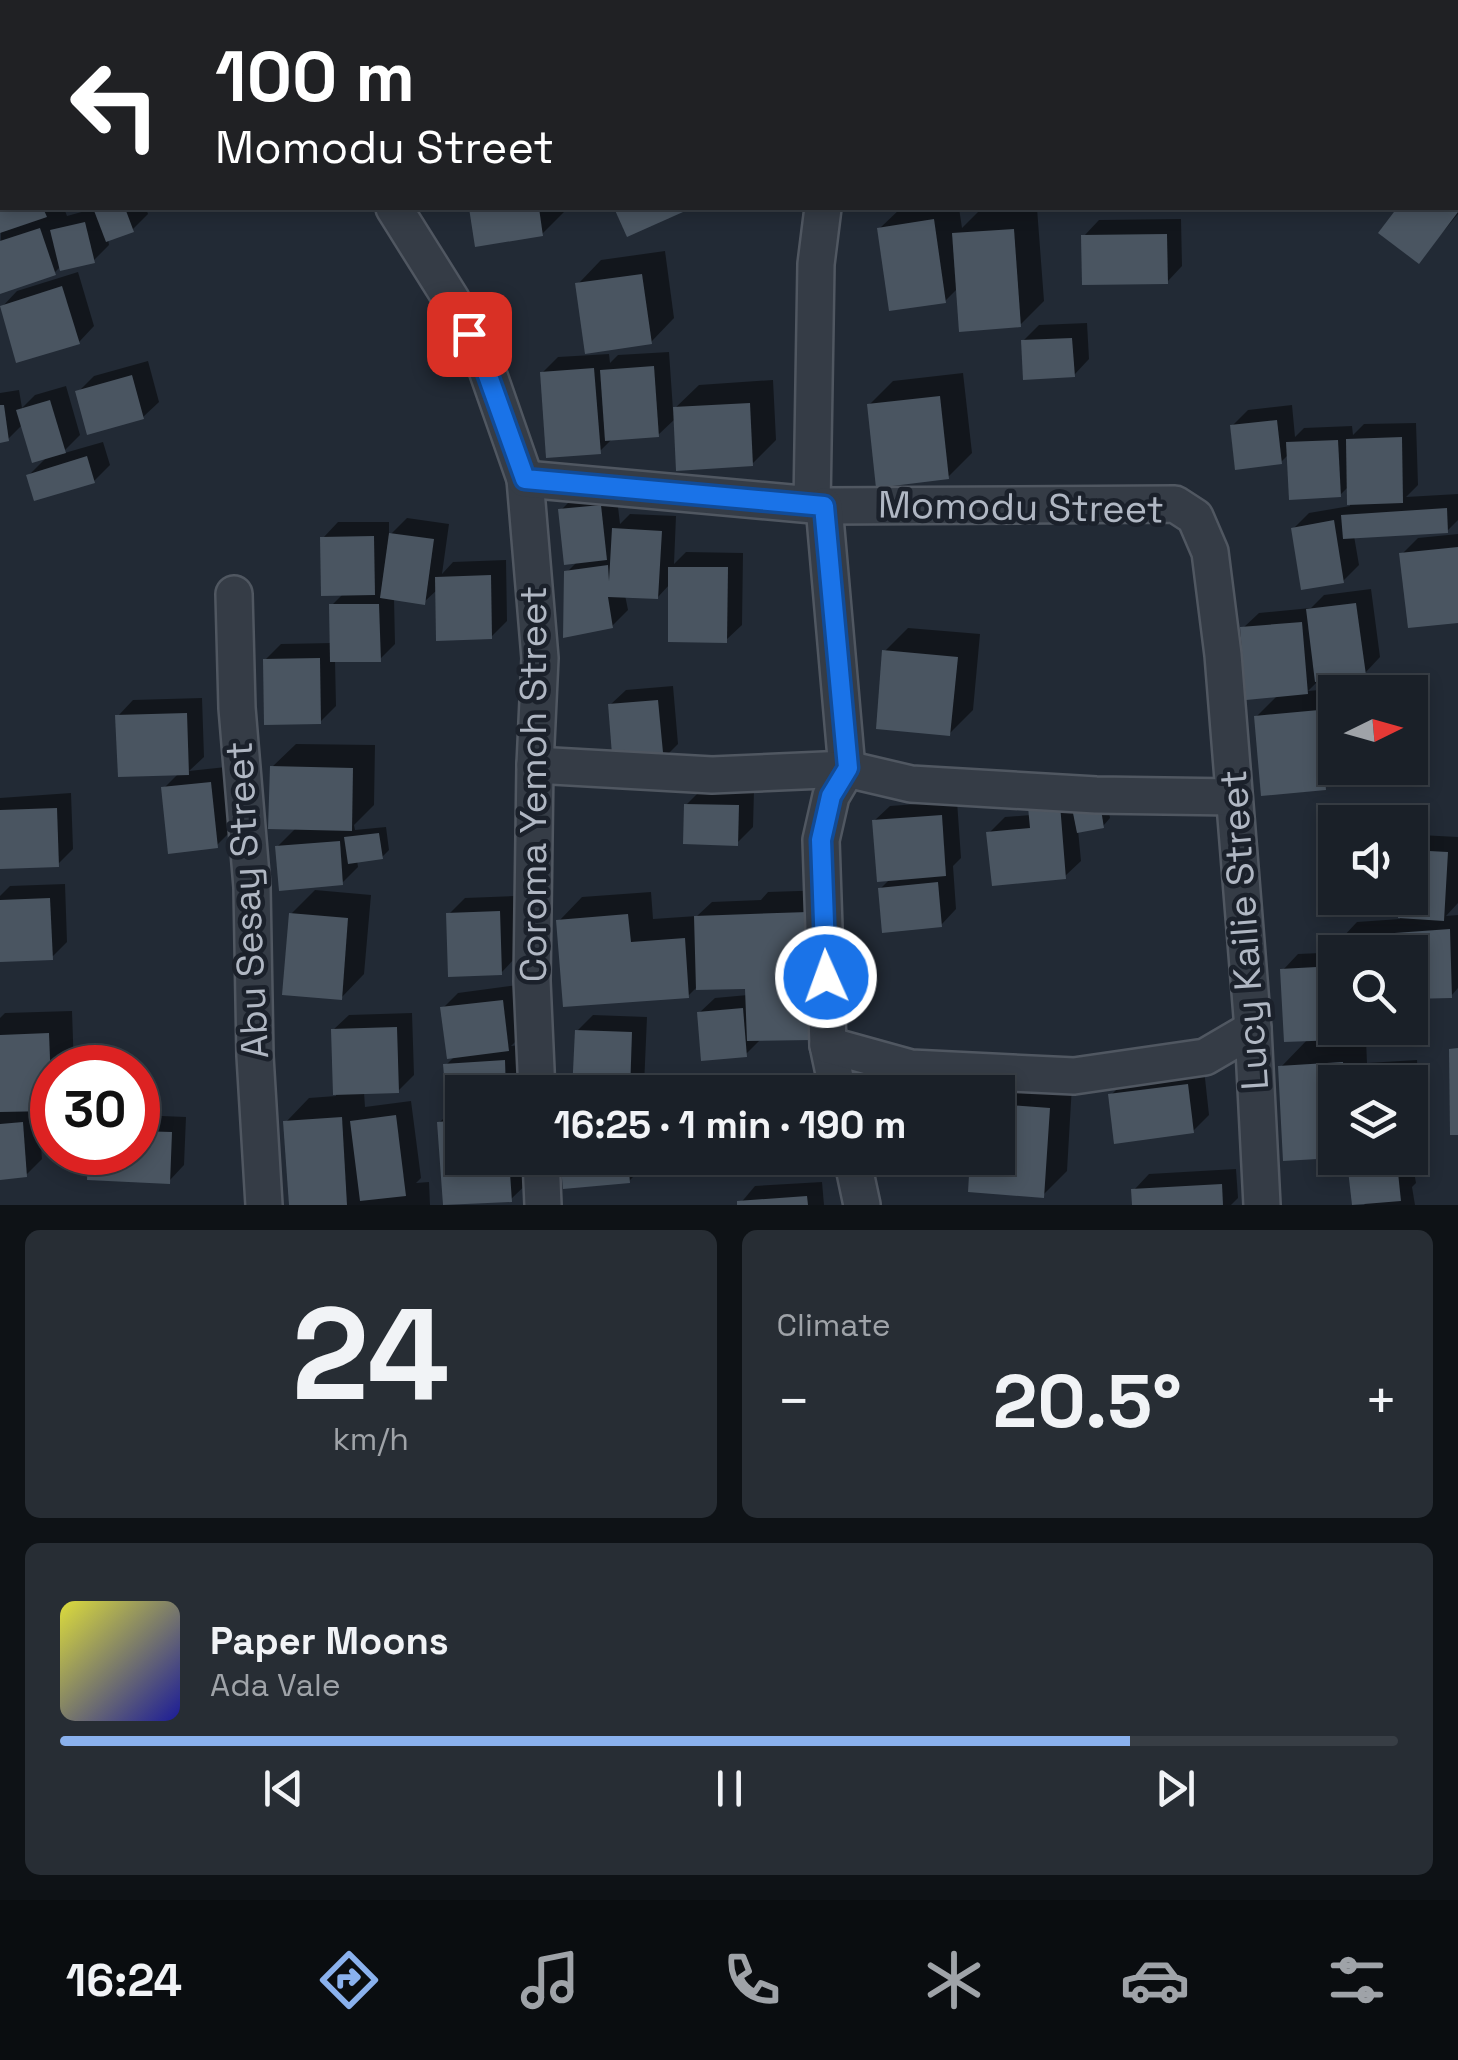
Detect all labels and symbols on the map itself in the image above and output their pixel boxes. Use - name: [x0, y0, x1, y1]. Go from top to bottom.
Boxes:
- pin: [427, 292, 512, 377]
- street label: Momodu Street: [878, 481, 1164, 533]
- street label: Coroma Yemoh Street: [509, 586, 557, 982]
- north arrow: [1318, 675, 1428, 785]
- street label: Abu Sesay Street: [215, 740, 279, 1060]
- street label: Lucy Kailie Street: [1209, 768, 1279, 1092]
- position arrow: [774, 925, 878, 1029]
- speed limit sign: 30: [30, 1045, 160, 1175]

